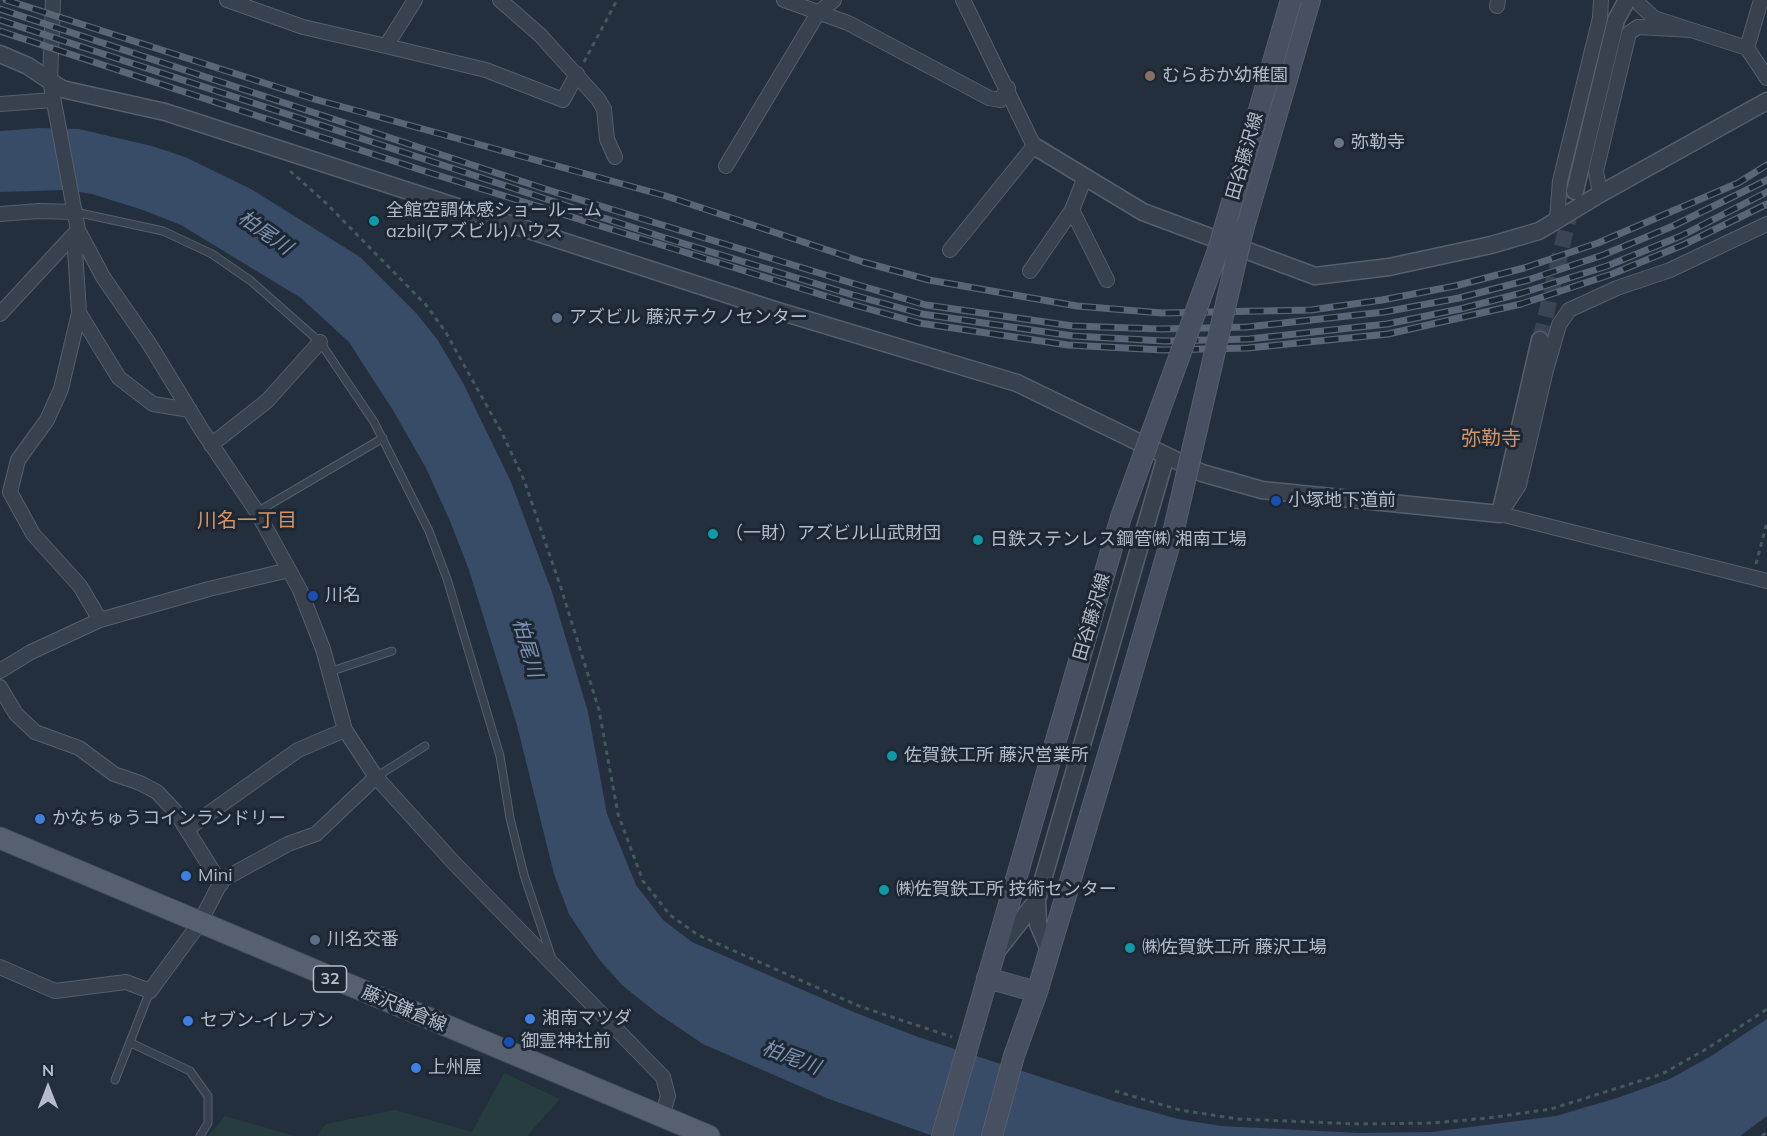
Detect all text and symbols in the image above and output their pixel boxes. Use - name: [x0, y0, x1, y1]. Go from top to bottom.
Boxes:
- place label: むらおか幼稚園: [1162, 65, 1288, 87]
- marker: むらおか幼稚園: [1143, 69, 1157, 83]
- street label: 田谷藤沢線: [1222, 110, 1268, 202]
- place label: 弥勒寺: [1351, 132, 1405, 154]
- marker: 弥勒寺: [1332, 136, 1346, 150]
- place label: 全館空調体感ショールーム azbil(アズビル)ハウス: [386, 200, 602, 242]
- water label: 柏尾川: [234, 206, 296, 260]
- marker: 全館空調体感ショールーム azbil(アズビル)ハウス: [367, 214, 381, 228]
- place label: アズビル 藤沢テクノセンター: [569, 307, 808, 329]
- marker: アズビル 藤沢テクノセンター: [550, 311, 564, 325]
- district label: 弥勒寺: [1461, 427, 1521, 451]
- place label: 小塚地下道前: [1288, 490, 1396, 512]
- marker: 小塚地下道前: [1269, 494, 1283, 508]
- district label: 川名一丁目: [197, 509, 297, 533]
- place label: （一財）アズビル山武財団: [725, 523, 941, 545]
- marker: （一財）アズビル山武財団: [706, 527, 720, 541]
- place label: 日鉄ステンレス鋼管㈱ 湘南工場: [990, 529, 1247, 551]
- marker: 日鉄ステンレス鋼管㈱ 湘南工場: [971, 533, 985, 547]
- street label: 田谷藤沢線: [1069, 571, 1115, 663]
- place label: 川名: [325, 585, 361, 607]
- marker: 川名: [306, 589, 320, 603]
- water label: 柏尾川: [507, 616, 547, 680]
- place label: 佐賀鉄工所 藤沢営業所: [904, 745, 1089, 767]
- marker: 佐賀鉄工所 藤沢営業所: [885, 749, 899, 763]
- place label: かなちゅうコインランドリー: [52, 808, 286, 830]
- marker: かなちゅうコインランドリー: [33, 812, 47, 826]
- place label: Mini: [198, 865, 233, 887]
- marker: Mini: [179, 869, 193, 883]
- place label: ㈱佐賀鉄工所 技術センター: [896, 879, 1117, 901]
- marker: ㈱佐賀鉄工所 技術センター: [877, 883, 891, 897]
- place label: 川名交番: [327, 929, 399, 951]
- marker: 川名交番: [308, 933, 322, 947]
- place label: ㈱佐賀鉄工所 藤沢工場: [1142, 937, 1327, 959]
- marker: ㈱佐賀鉄工所 藤沢工場: [1123, 941, 1137, 955]
- road number: 32: [314, 966, 346, 992]
- street label: 藤沢鎌倉線: [358, 981, 450, 1037]
- place label: 湘南マツダ: [542, 1008, 632, 1030]
- place label: セブン-イレブン: [200, 1010, 334, 1032]
- marker: 湘南マツダ: [523, 1012, 537, 1026]
- marker: セブン-イレブン: [181, 1014, 195, 1028]
- place label: 御霊神社前: [521, 1031, 611, 1053]
- marker: 御霊神社前: [502, 1035, 516, 1049]
- water label: 柏尾川: [759, 1036, 823, 1080]
- place label: 上州屋: [428, 1057, 482, 1079]
- north arrow: [18, 1058, 78, 1118]
- text: N: [42, 1060, 54, 1080]
- marker: 上州屋: [409, 1061, 423, 1075]

